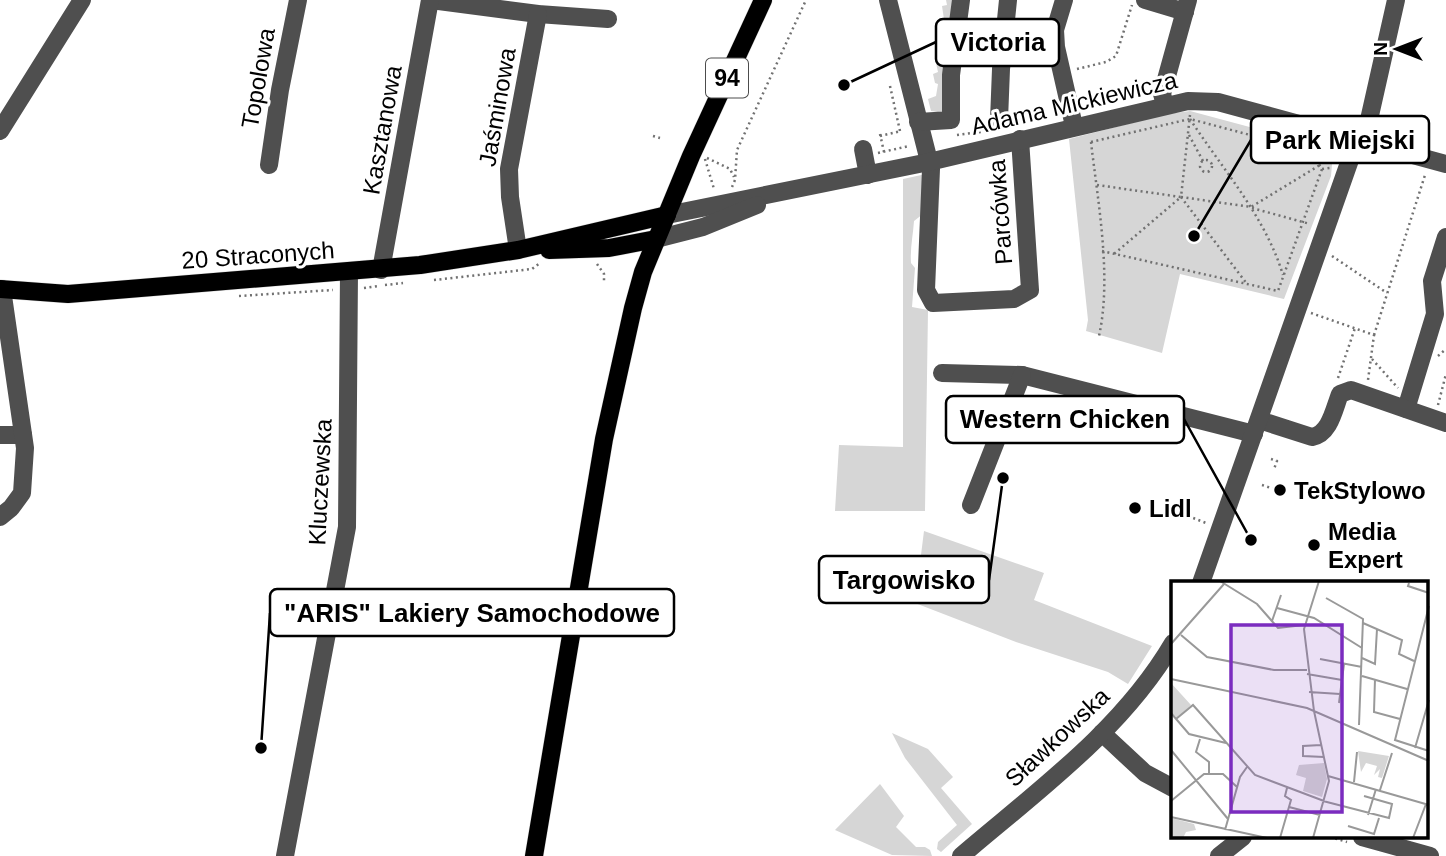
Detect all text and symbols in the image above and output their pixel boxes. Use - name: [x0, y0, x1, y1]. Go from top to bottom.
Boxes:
- north arrow: [1362, 14, 1432, 84]
- callout: Victoria: [936, 19, 1059, 66]
- street label: Topolowa: [236, 25, 280, 130]
- text: Victoria: [951, 27, 1046, 57]
- text: N: [1370, 42, 1391, 56]
- street label: Jaśminowa: [473, 45, 521, 168]
- road number: 94: [706, 58, 748, 97]
- street label: Kasztanowa: [357, 63, 407, 197]
- street label: Adama Mickiewicza: [968, 66, 1180, 140]
- callout: Park Miejski: [1251, 116, 1429, 163]
- text: Park Miejski: [1265, 125, 1415, 155]
- street label: Parcówka: [983, 158, 1017, 266]
- street label: 20 Straconych: [181, 236, 335, 274]
- callout: Western Chicken: [946, 396, 1184, 443]
- text: Western Chicken: [960, 404, 1170, 434]
- street label: Kluczewska: [303, 417, 337, 546]
- place label: TekStylowo: [1294, 477, 1426, 504]
- marker: TekStylowo: [1272, 482, 1288, 498]
- place label: Lidl: [1149, 495, 1192, 522]
- marker: Lidl: [1127, 500, 1143, 516]
- place label: Media Expert: [1328, 518, 1403, 573]
- marker: Media Expert: [1306, 537, 1322, 553]
- callout: Targowisko: [819, 556, 989, 603]
- text: Targowisko: [833, 565, 975, 595]
- inset map: [1171, 581, 1428, 838]
- callout: "ARIS" Lakiery Samochodowe: [270, 589, 674, 636]
- text: "ARIS" Lakiery Samochodowe: [284, 598, 660, 628]
- street label: Sławkowska: [1000, 682, 1115, 792]

